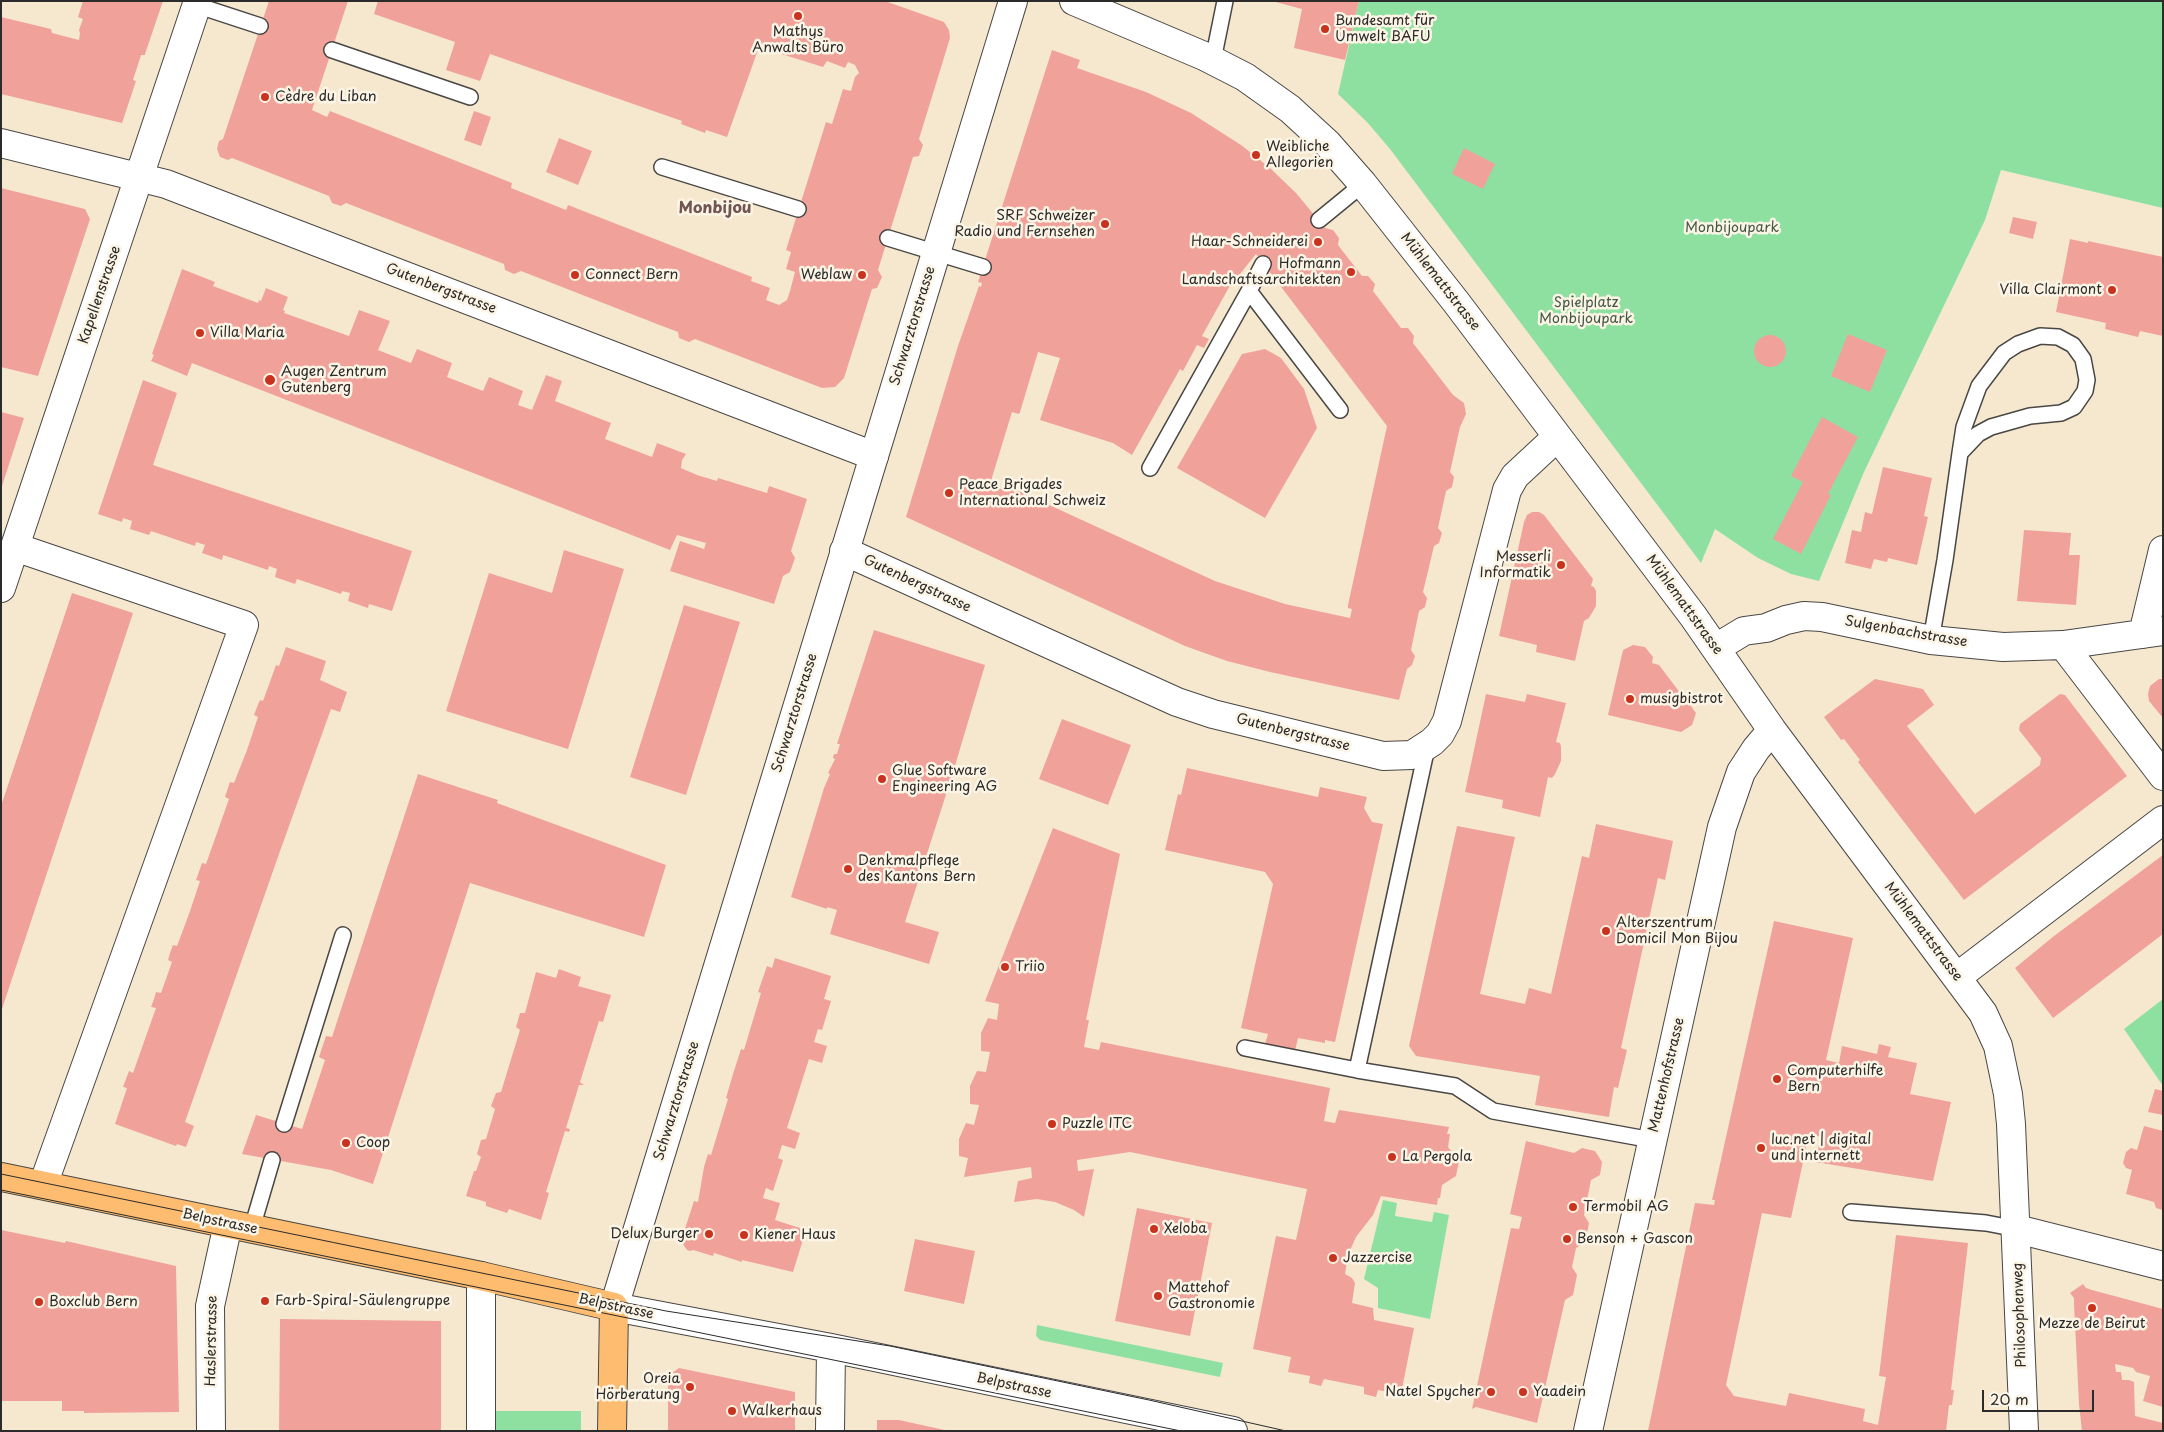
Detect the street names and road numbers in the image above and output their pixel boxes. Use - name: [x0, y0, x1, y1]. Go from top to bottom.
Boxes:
- street label: Mühlemattstrasse: [1397, 230, 1483, 334]
- street label: Kapellenstrasse: [75, 244, 125, 346]
- street label: Gutenbergstrasse: [383, 260, 499, 318]
- street label: Schwarztorstrasse: [887, 264, 939, 388]
- street label: Gutenbergstrasse: [861, 552, 973, 616]
- street label: Mühlemattstrasse: [1642, 552, 1726, 658]
- street label: Sulgenbachstrasse: [1843, 613, 1969, 651]
- street label: Schwarztorstrasse: [769, 651, 821, 775]
- street label: Gutenbergstrasse: [1234, 711, 1352, 755]
- street label: Mühlemattstrasse: [1880, 879, 1966, 985]
- street label: Mattenhofstrasse: [1646, 1016, 1688, 1134]
- street label: Schwarztorstrasse: [651, 1039, 703, 1163]
- street label: Belpstrasse: [181, 1206, 259, 1238]
- street label: Philosophenweg: [2010, 1262, 2030, 1368]
- street label: Belpstrasse: [577, 1291, 655, 1323]
- street label: Haslerstrasse: [203, 1295, 221, 1387]
- street label: Belpstrasse: [975, 1370, 1053, 1402]

